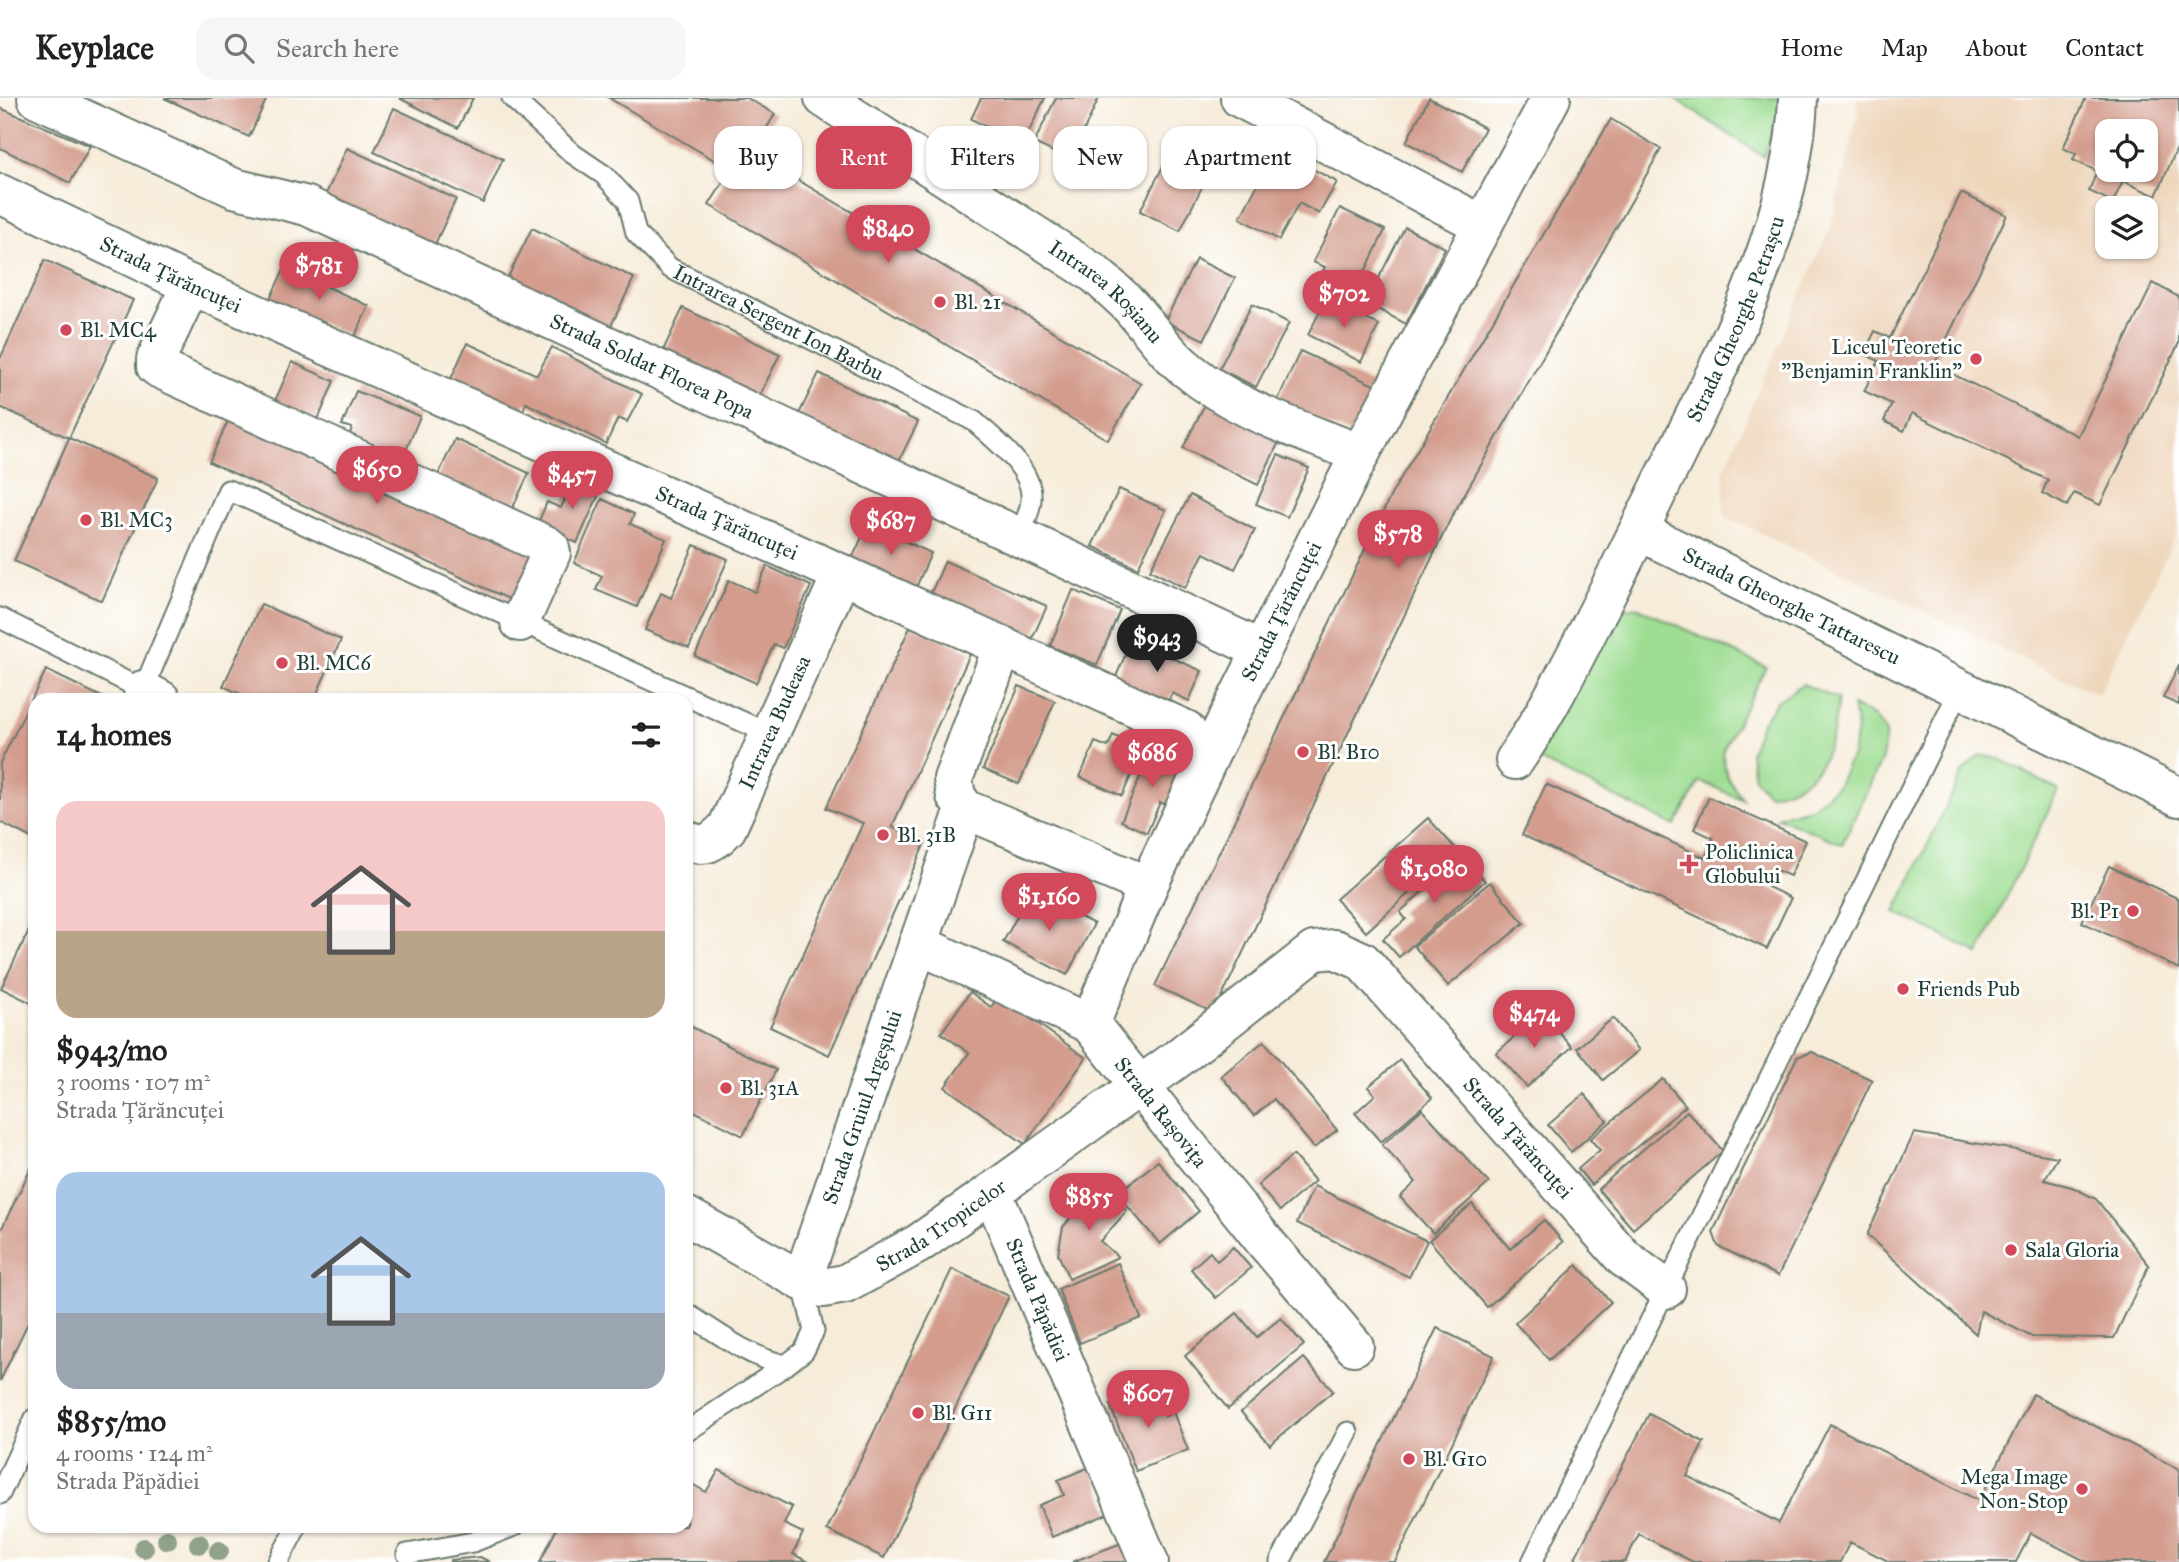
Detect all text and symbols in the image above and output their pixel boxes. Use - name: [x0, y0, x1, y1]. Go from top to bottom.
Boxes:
- search box: [196, 17, 686, 80]
- text: Keyplace: [35, 28, 154, 68]
- icon: search: [220, 29, 258, 67]
- text: Search here: [276, 32, 399, 64]
- text: Home: [1780, 33, 1843, 63]
- text: Map: [1881, 33, 1928, 63]
- text: About: [1966, 33, 2027, 63]
- text: Contact: [2065, 33, 2144, 63]
- map controls: [2095, 119, 2158, 259]
- button: locate: [2095, 119, 2158, 182]
- chip: Buy: [714, 126, 802, 189]
- chip: Rent: [816, 126, 912, 189]
- chip: Filters: [926, 126, 1039, 189]
- chip: New: [1053, 126, 1147, 189]
- chip: Apartment: [1161, 126, 1316, 189]
- button: layers: [2095, 196, 2158, 259]
- pin: $840: [847, 206, 929, 265]
- street label: Strada Gheorghe Petrașcu: [1681, 213, 1790, 426]
- text: $840: [862, 214, 914, 242]
- street label: Strada Țărăncuței: [96, 231, 246, 319]
- street label: Intrarea Roșianu: [1044, 235, 1169, 349]
- pin: $781: [278, 242, 360, 302]
- text: $781: [295, 251, 343, 279]
- street label: Intrarea Sergent Ion Barbu: [669, 259, 888, 386]
- pin: $702: [1303, 271, 1385, 330]
- text: $702: [1319, 279, 1369, 307]
- place label: Bl. 21: [954, 289, 1001, 315]
- marker: Bl. 21: [932, 294, 948, 310]
- street label: Strada Soldat Florea Popa: [546, 308, 758, 425]
- place label: Bl. MC4: [80, 317, 157, 343]
- marker: Bl. MC4: [58, 322, 74, 338]
- place label: Liceul Teoretic "Benjamin Franklin": [1781, 334, 1962, 384]
- marker: Liceul Teoretic "Benjamin Franklin": [1968, 351, 1984, 367]
- pin: $650: [336, 446, 418, 506]
- pin: $457: [531, 452, 613, 511]
- text: $650: [352, 455, 402, 483]
- text: $457: [547, 460, 597, 488]
- street label: Strada Țărăncuței: [652, 480, 803, 566]
- pin: $687: [850, 498, 932, 557]
- text: $687: [866, 506, 916, 534]
- place label: Bl. MC3: [100, 507, 173, 533]
- pin: $578: [1357, 510, 1439, 570]
- marker: Bl. MC3: [78, 512, 94, 528]
- text: $578: [1374, 519, 1423, 547]
- street label: Strada Țărăncuței: [1235, 537, 1327, 686]
- street label: Strada Gheorghe Tattarescu: [1678, 542, 1905, 671]
- pin: $943: [1116, 614, 1198, 674]
- text: $943: [1133, 623, 1181, 651]
- place label: Bl. MC6: [296, 650, 372, 676]
- street label: Intrarea Budeasa: [733, 651, 816, 793]
- marker: Bl. MC6: [274, 655, 290, 671]
- icon: filters: [627, 716, 665, 754]
- text: 14 homes: [56, 717, 171, 753]
- pin: $686: [1111, 730, 1193, 789]
- text: $686: [1127, 738, 1177, 766]
- place label: Bl. B10: [1317, 739, 1380, 765]
- marker: Bl. B10: [1295, 744, 1311, 760]
- place label: Bl. 31B: [897, 822, 956, 848]
- marker: Bl. 31B: [875, 827, 891, 843]
- place label: Policlinica Globului: [1705, 839, 1794, 889]
- pin: $1,080: [1377, 846, 1491, 905]
- icon: home: [298, 847, 424, 973]
- text: $1,080: [1400, 854, 1468, 882]
- marker: Policlinica Globului: [1679, 854, 1699, 874]
- pin: $1,160: [992, 874, 1106, 933]
- text: $1,160: [1017, 882, 1081, 910]
- place label: Bl. P1: [2070, 898, 2119, 924]
- marker: Bl. P1: [2125, 903, 2141, 919]
- place label: Friends Pub: [1917, 976, 2020, 1002]
- marker: Friends Pub: [1895, 981, 1911, 997]
- pin: $474: [1493, 990, 1575, 1050]
- text: $474: [1509, 999, 1559, 1027]
- street label: Strada Gruiul Argeșului: [817, 1006, 908, 1208]
- text: $943/mo: [56, 1032, 167, 1068]
- street label: Strada Rașovița: [1109, 1052, 1213, 1173]
- text: 3 rooms · 107 m²: [56, 1068, 210, 1096]
- street label: Strada Țărăncuței: [1458, 1072, 1579, 1204]
- place label: Bl. 31A: [740, 1075, 799, 1101]
- marker: Bl. 31A: [718, 1080, 734, 1096]
- text: Strada Țărăncuței: [56, 1096, 224, 1124]
- street label: Strada Tropicelor: [871, 1173, 1011, 1278]
- pin: $855: [1048, 1174, 1130, 1233]
- text: $855: [1065, 1182, 1113, 1210]
- icon: home: [298, 1218, 424, 1344]
- street label: Strada Păpădiei: [1000, 1234, 1075, 1365]
- place label: Sala Gloria: [2025, 1237, 2119, 1263]
- marker: Sala Gloria: [2003, 1242, 2019, 1258]
- pin: $607: [1107, 1370, 1189, 1430]
- text: $607: [1122, 1379, 1174, 1407]
- place label: Bl. G11: [932, 1400, 992, 1426]
- text: $855/mo: [56, 1403, 166, 1439]
- marker: Bl. G11: [910, 1405, 926, 1421]
- text: 4 rooms · 124 m²: [56, 1439, 213, 1467]
- place label: Bl. G10: [1423, 1446, 1487, 1472]
- marker: Bl. G10: [1401, 1451, 1417, 1467]
- place label: Mega Image Non-Stop: [1961, 1464, 2068, 1514]
- text: Strada Păpădiei: [56, 1467, 200, 1495]
- marker: Mega Image Non-Stop: [2074, 1481, 2090, 1497]

